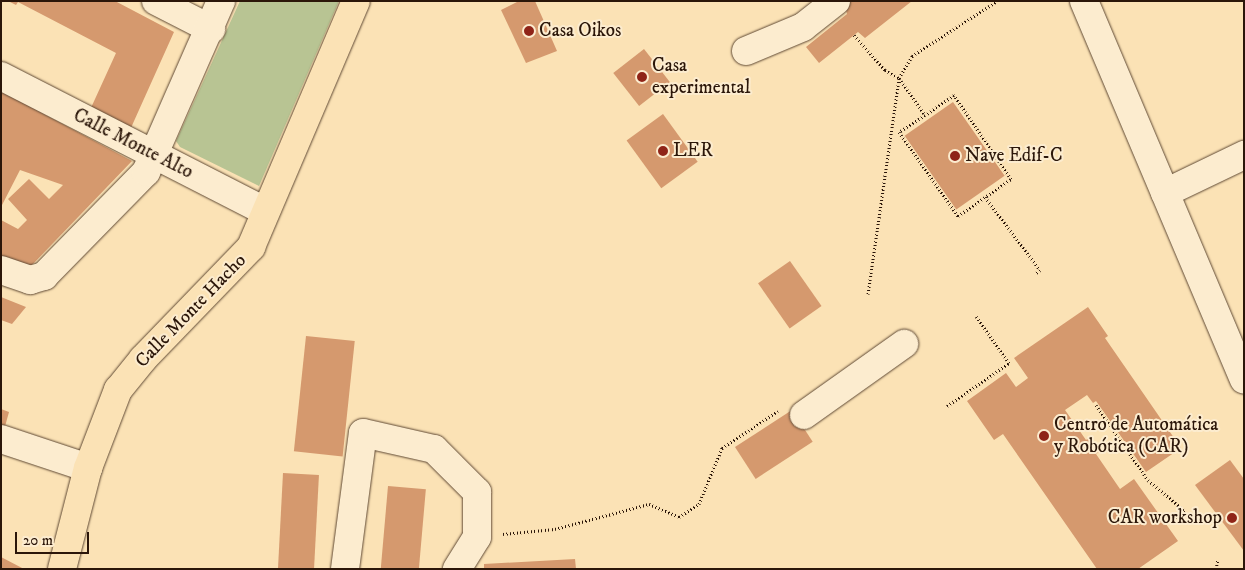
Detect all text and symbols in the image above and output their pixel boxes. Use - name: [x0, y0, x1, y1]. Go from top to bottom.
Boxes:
- place label: Casa Oikos: [539, 20, 621, 42]
- marker: Casa Oikos: [523, 25, 535, 37]
- place label: Casa experimental: [652, 55, 750, 99]
- marker: Casa experimental: [636, 71, 648, 83]
- street label: Calle Monte Alto: [69, 104, 197, 184]
- place label: LER: [673, 140, 713, 162]
- marker: LER: [657, 145, 669, 157]
- place label: Nave Edif-C: [965, 145, 1063, 167]
- marker: Nave Edif-C: [949, 150, 961, 162]
- street label: Calle Monte Hacho: [131, 249, 251, 373]
- place label: Centro de Automática y Robótica (CAR): [1054, 414, 1218, 458]
- marker: Centro de Automática y Robótica (CAR): [1038, 430, 1050, 442]
- place label: CAR workshop: [1108, 507, 1222, 529]
- marker: CAR workshop: [1226, 512, 1238, 524]
- scale bar: [18, 522, 91, 554]
- text: 20 m: [23, 531, 53, 550]

